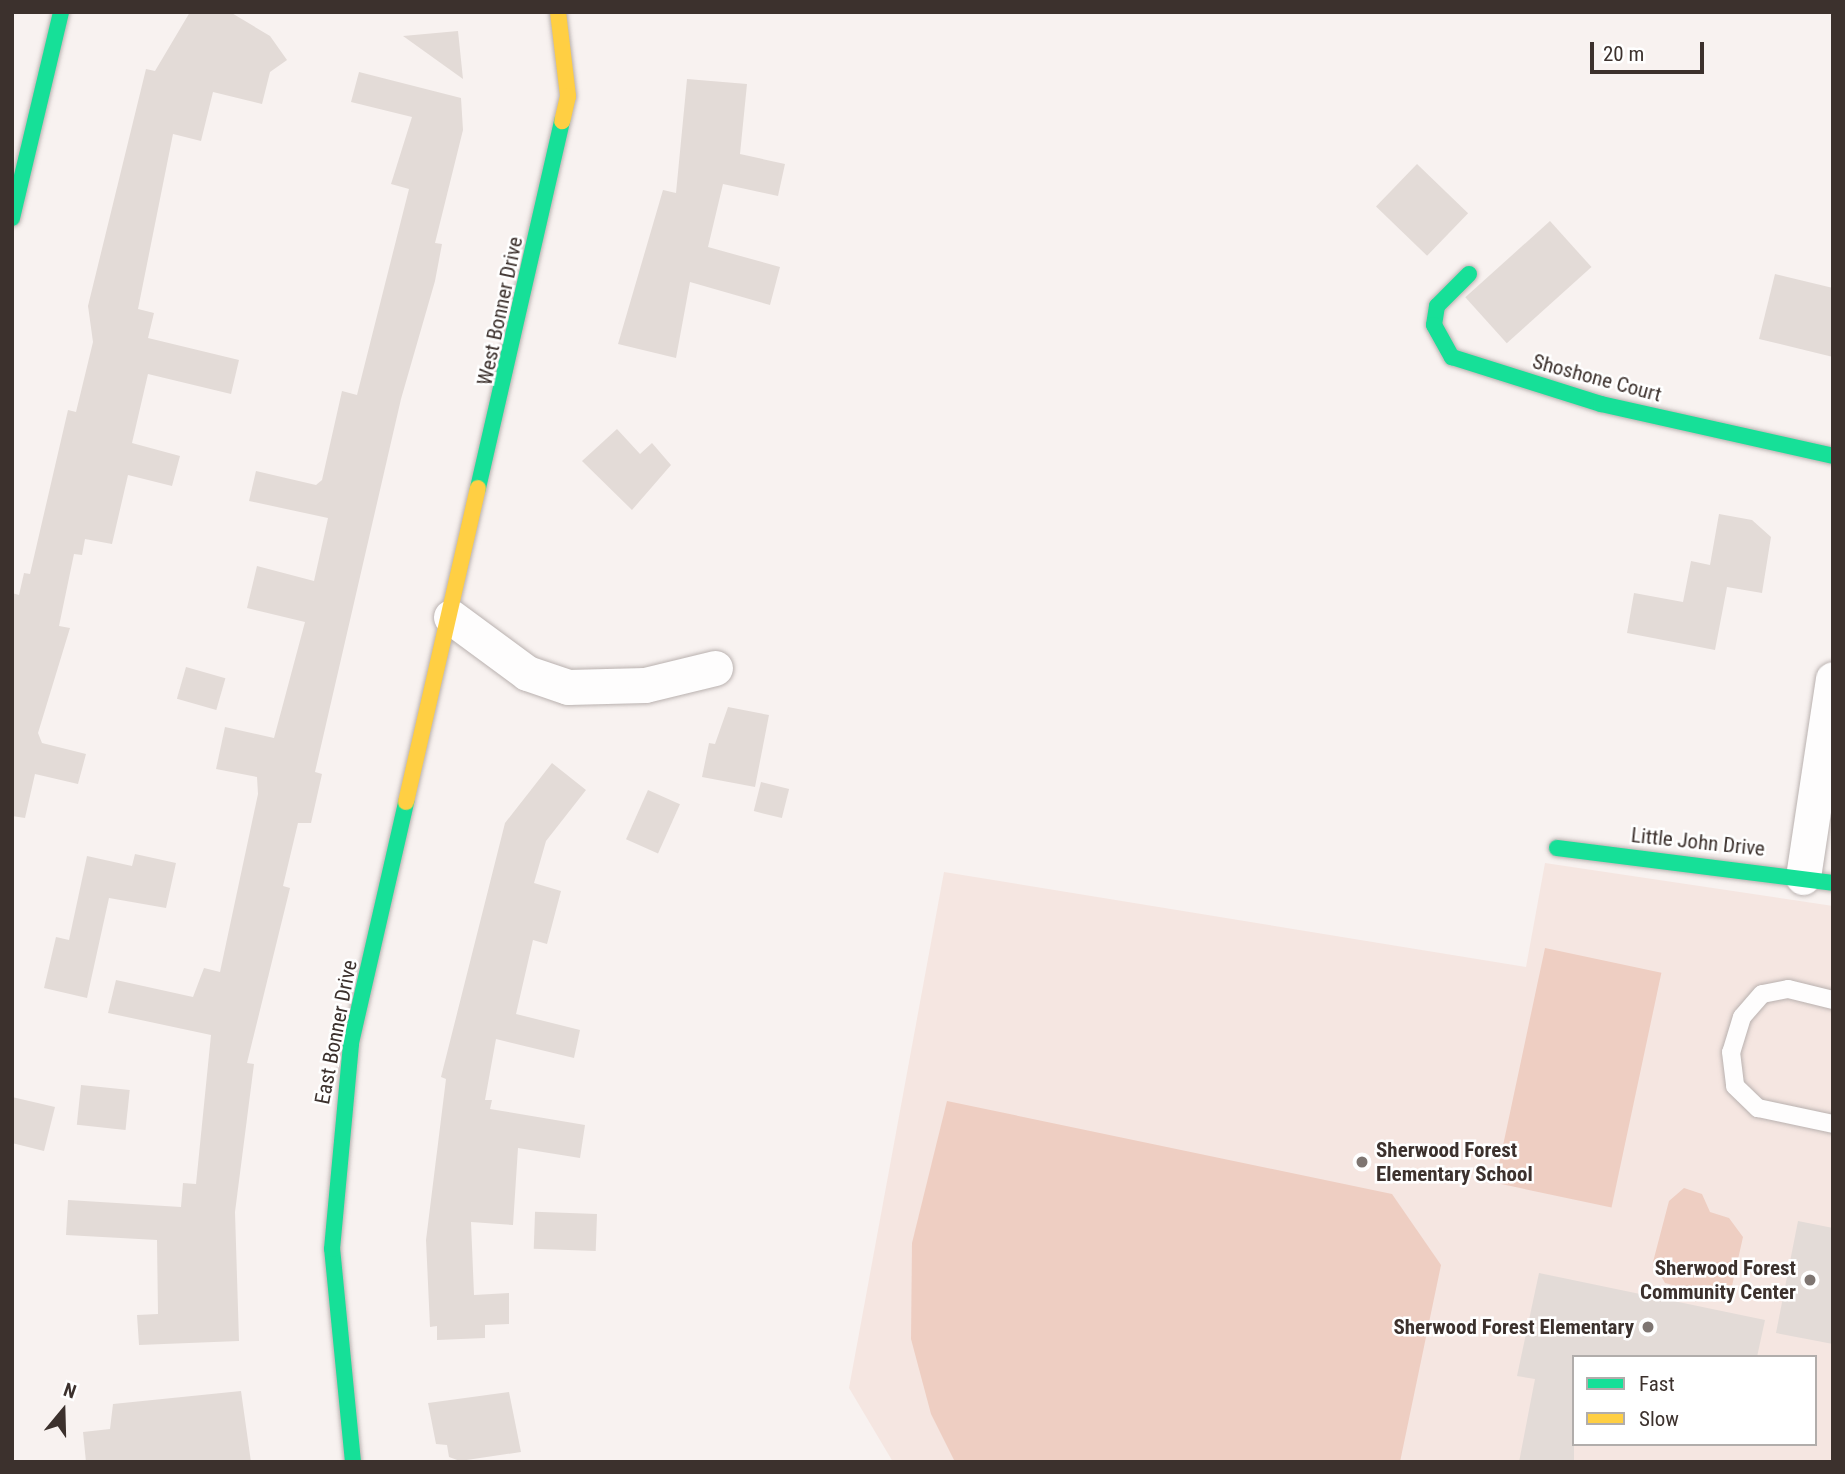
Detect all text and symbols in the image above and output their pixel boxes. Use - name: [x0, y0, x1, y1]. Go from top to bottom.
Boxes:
- scale bar: [1593, 28, 1707, 72]
- text: 20 m: [1603, 42, 1644, 66]
- street label: West Bonner Drive: [472, 234, 528, 388]
- street label: Shoshone Court: [1530, 349, 1664, 407]
- street label: Little John Drive: [1630, 822, 1766, 862]
- street label: East Bonner Drive: [310, 958, 362, 1106]
- place label: Sherwood Forest Elementary School: [1376, 1137, 1533, 1187]
- marker: Sherwood Forest Elementary School: [1354, 1154, 1370, 1170]
- place label: Sherwood Forest Community Center: [1640, 1255, 1796, 1305]
- marker: Sherwood Forest Community Center: [1802, 1272, 1818, 1288]
- place label: Sherwood Forest Elementary: [1393, 1314, 1634, 1340]
- marker: Sherwood Forest Elementary: [1640, 1319, 1656, 1335]
- legend: [1572, 1355, 1817, 1446]
- text: Fast: [1639, 1372, 1675, 1396]
- north arrow: [28, 1376, 98, 1446]
- text: N: [61, 1378, 79, 1403]
- text: Slow: [1639, 1407, 1679, 1431]

